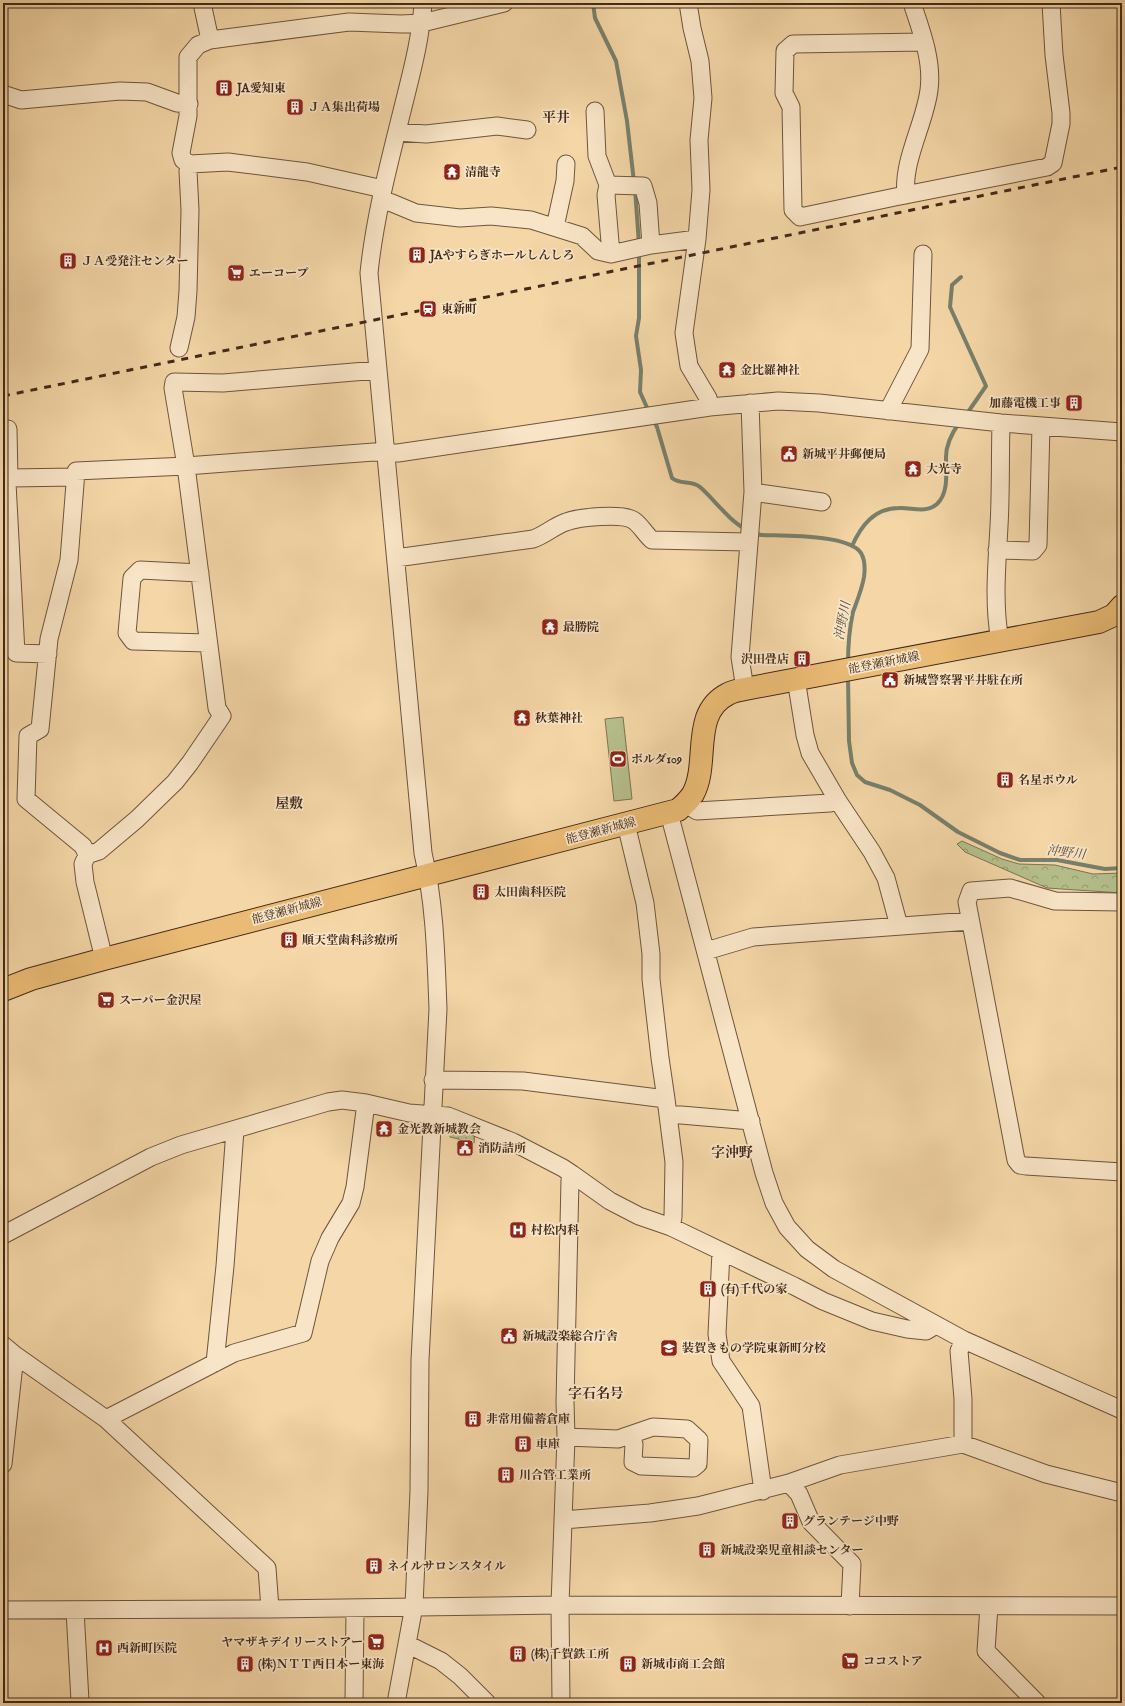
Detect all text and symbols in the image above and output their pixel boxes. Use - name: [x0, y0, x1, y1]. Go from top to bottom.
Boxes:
- building icon: JA愛知東: [214, 78, 234, 98]
- place label: JA愛知東: [235, 81, 286, 97]
- building icon: ＪＡ集出荷場: [285, 97, 305, 117]
- place label: ＪＡ集出荷場: [308, 100, 380, 115]
- district label: 平井: [542, 109, 570, 127]
- temple icon: 清龍寺: [442, 162, 462, 182]
- place label: 清龍寺: [465, 165, 501, 180]
- building icon: JAやすらぎホールしんしろ: [407, 245, 427, 265]
- place label: JAやすらぎホールしんしろ: [428, 248, 574, 264]
- building icon: ＪＡ受発注センター: [58, 251, 78, 271]
- place label: ＪＡ受発注センター: [81, 254, 189, 269]
- supermarket icon: エーコープ: [226, 263, 246, 283]
- place label: エーコープ: [249, 266, 308, 281]
- station icon: 東新町: [418, 299, 438, 319]
- place label: 東新町: [441, 302, 477, 317]
- temple icon: 金比羅神社: [717, 360, 737, 380]
- place label: 金比羅神社: [740, 363, 800, 378]
- building icon: 加藤電機工事: [1064, 393, 1084, 413]
- place label: 加藤電機工事: [989, 396, 1061, 411]
- public building icon: 新城平井郵便局: [779, 444, 799, 464]
- place label: 新城平井郵便局: [802, 447, 886, 462]
- temple icon: 大光寺: [903, 459, 923, 479]
- place label: 大光寺: [926, 462, 962, 477]
- water label: 沖野川: [831, 598, 855, 642]
- temple icon: 最勝院: [540, 617, 560, 637]
- place label: 最勝院: [563, 620, 599, 635]
- building icon: 沢田畳店: [792, 649, 812, 669]
- street label: 能登瀬新城線: [847, 649, 921, 677]
- place label: 沢田畳店: [741, 652, 789, 667]
- public building icon: 新城警察署平井駐在所: [880, 670, 900, 690]
- place label: 新城警察署平井駐在所: [903, 673, 1023, 688]
- temple icon: 秋葉神社: [512, 708, 532, 728]
- place label: 秋葉神社: [535, 711, 583, 726]
- sports icon: ボルダ109: [608, 749, 628, 769]
- place label: ボルダ109: [631, 752, 682, 767]
- building icon: 名星ボウル: [995, 770, 1015, 790]
- place label: 名星ボウル: [1018, 773, 1078, 788]
- district label: 屋敷: [275, 795, 303, 813]
- street label: 能登瀬新城線: [564, 814, 638, 848]
- water label: 沖野川: [1046, 842, 1088, 864]
- building icon: 太田歯科医院: [471, 882, 491, 902]
- place label: 太田歯科医院: [494, 885, 566, 900]
- street label: 能登瀬新城線: [250, 894, 324, 928]
- building icon: 順天堂歯科診療所: [279, 930, 299, 950]
- place label: 順天堂歯科診療所: [302, 933, 398, 948]
- supermarket icon: スーパー金沢屋: [96, 990, 116, 1010]
- place label: スーパー金沢屋: [119, 993, 202, 1008]
- temple icon: 金光教新城教会: [374, 1119, 394, 1139]
- place label: 金光教新城教会: [397, 1122, 481, 1137]
- public building icon: 消防詰所: [455, 1138, 475, 1158]
- place label: 消防詰所: [478, 1141, 526, 1156]
- district label: 字沖野: [711, 1144, 753, 1162]
- hospital icon: 村松内科: [508, 1220, 528, 1240]
- place label: 村松内科: [531, 1223, 580, 1238]
- building icon: (有)千代の家: [698, 1279, 718, 1299]
- place label: (有)千代の家: [721, 1282, 787, 1297]
- public building icon: 新城設楽総合庁舎: [499, 1326, 519, 1346]
- place label: 新城設楽総合庁舎: [522, 1329, 618, 1344]
- school or university icon: 装賀きもの学院東新町分校: [659, 1338, 679, 1358]
- place label: 装賀きもの学院東新町分校: [682, 1341, 826, 1356]
- district label: 字石名号: [568, 1385, 624, 1403]
- building icon: 非常用備蓄倉庫: [463, 1409, 483, 1429]
- place label: 非常用備蓄倉庫: [486, 1412, 570, 1427]
- building icon: 車庫: [513, 1434, 533, 1454]
- place label: 車庫: [536, 1437, 560, 1452]
- building icon: 川合管工業所: [496, 1465, 516, 1485]
- place label: 川合管工業所: [519, 1468, 591, 1483]
- building icon: グランテージ中野: [780, 1511, 800, 1531]
- place label: グランテージ中野: [803, 1514, 899, 1529]
- building icon: 新城設楽児童相談センター: [697, 1540, 717, 1560]
- place label: 新城設楽児童相談センター: [720, 1543, 864, 1558]
- building icon: ネイルサロンスタイル: [364, 1556, 384, 1576]
- place label: ネイルサロンスタイル: [387, 1559, 506, 1574]
- supermarket icon: ヤマザキデイリーストアー: [366, 1632, 386, 1652]
- place label: ヤマザキデイリーストアー: [221, 1635, 363, 1650]
- hospital icon: 西新町医院: [94, 1638, 114, 1658]
- place label: 西新町医院: [117, 1641, 177, 1656]
- building icon: (株)千賀鉄工所: [508, 1644, 528, 1664]
- place label: (株)千賀鉄工所: [531, 1647, 609, 1662]
- supermarket icon: ココストア: [840, 1651, 860, 1671]
- building icon: (株)ＮＴＴ西日本ー東海: [235, 1654, 255, 1674]
- building icon: 新城市商工会館: [618, 1654, 638, 1674]
- place label: ココストア: [863, 1654, 923, 1669]
- place label: (株)ＮＴＴ西日本ー東海: [258, 1657, 384, 1672]
- place label: 新城市商工会館: [641, 1657, 725, 1672]

